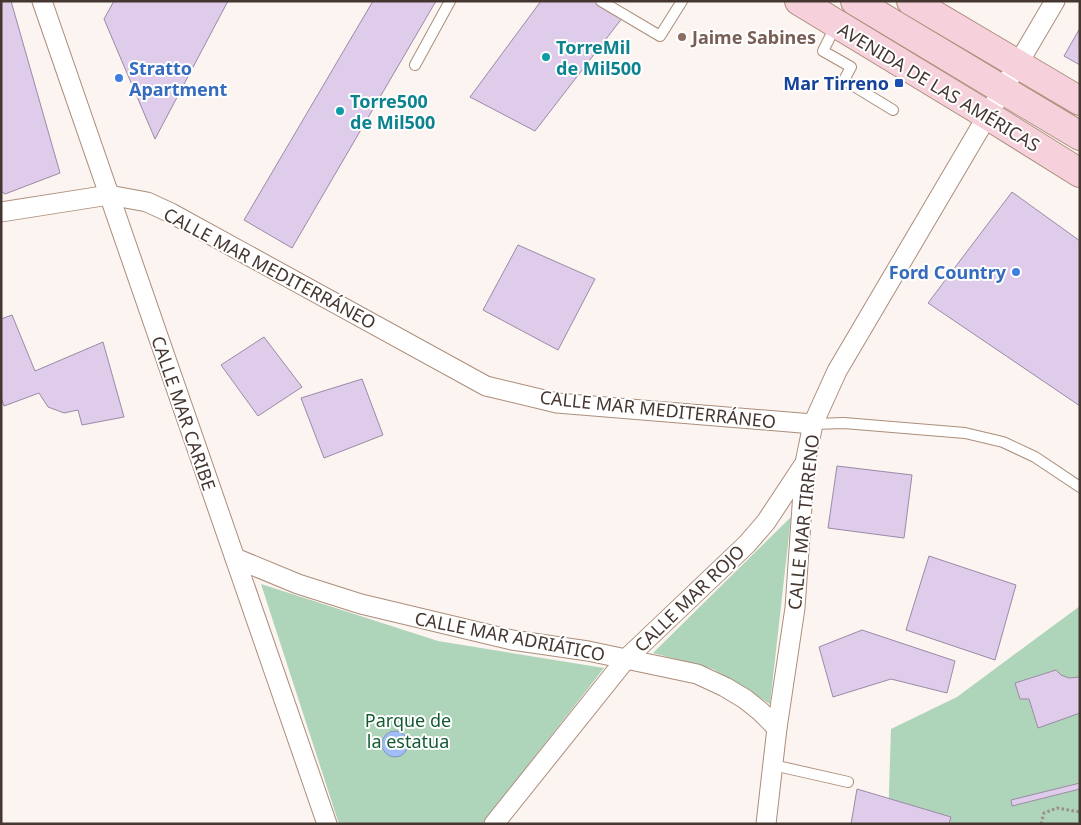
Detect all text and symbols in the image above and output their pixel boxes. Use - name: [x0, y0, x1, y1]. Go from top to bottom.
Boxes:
- street label: AVENIDA DE LAS AMÉRICAS: [834, 17, 1045, 157]
- place label: Jaime Sabines: [690, 25, 816, 49]
- marker: Jaime Sabines: [676, 31, 688, 43]
- place label: TorreMil de Mil500: [556, 35, 641, 80]
- marker: TorreMil de Mil500: [540, 51, 552, 63]
- place label: Stratto Apartment: [129, 56, 227, 101]
- place label: Mar Tirreno: [783, 71, 889, 95]
- marker: Stratto Apartment: [113, 72, 125, 84]
- marker: Mar Tirreno: [893, 77, 905, 89]
- place label: Torre500 de Mil500: [350, 89, 435, 134]
- marker: Torre500 de Mil500: [334, 105, 346, 117]
- street label: CALLE MAR MEDITERRÁNEO: [160, 202, 380, 334]
- place label: Ford Country: [889, 260, 1007, 284]
- marker: Ford Country: [1010, 266, 1022, 278]
- street label: CALLE MAR CARIBE: [146, 332, 222, 494]
- street label: CALLE MAR MEDITERRÁNEO: [539, 385, 777, 433]
- street label: CALLE MAR TIRRENO: [782, 433, 824, 611]
- street label: CALLE MAR ROJO: [629, 539, 749, 657]
- street label: CALLE MAR ADRIÁTICO: [413, 606, 607, 666]
- park label: Parque de la estatua: [365, 708, 451, 753]

